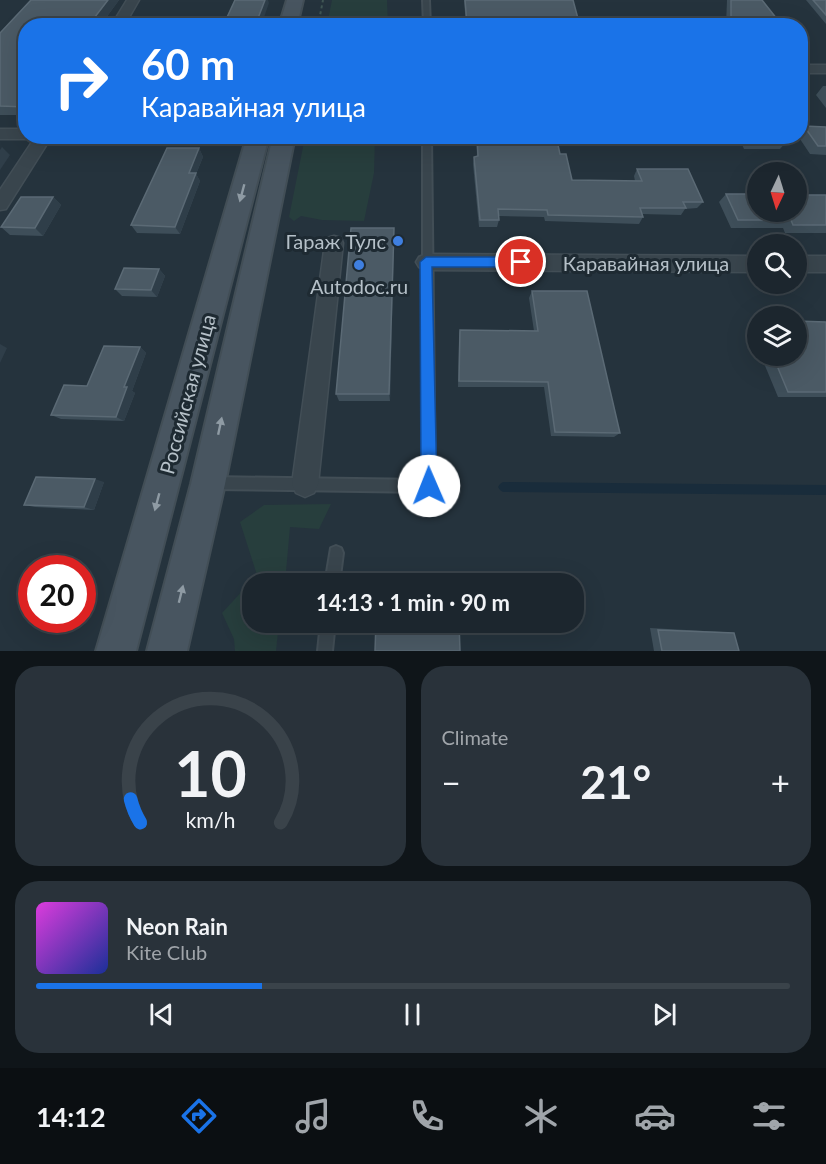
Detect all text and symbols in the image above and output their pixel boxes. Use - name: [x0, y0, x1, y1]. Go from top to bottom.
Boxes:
- text: 60 m: [141, 39, 235, 89]
- icon: right: [42, 42, 120, 120]
- text: Каравайная улица: [141, 90, 366, 123]
- north arrow: [747, 162, 807, 222]
- map controls: [747, 162, 807, 366]
- one-way arrow: [237, 184, 246, 202]
- place label: Гараж Тулс: [286, 229, 386, 253]
- marker: Гараж Тулс: [391, 234, 405, 248]
- button: search: [747, 234, 807, 294]
- pin: [495, 236, 546, 287]
- icon: arrive: [504, 245, 537, 278]
- street label: Каравайная улица: [563, 251, 729, 275]
- marker: Autodoc.ru: [352, 258, 366, 272]
- place label: Autodoc.ru: [310, 274, 408, 298]
- button: layers: [747, 306, 807, 366]
- street label: Российская улица: [154, 312, 220, 476]
- one-way arrow: [216, 417, 225, 436]
- position arrow: [397, 454, 461, 518]
- one-way arrow: [152, 494, 161, 512]
- speed limit sign: 20: [18, 555, 96, 633]
- one-way arrow: [176, 585, 186, 603]
- text: 14:13 · 1 min · 90 m: [316, 589, 510, 616]
- text: Climate: [442, 725, 508, 749]
- text: 10: [174, 735, 246, 810]
- text: 21°: [580, 755, 651, 809]
- text: −: [442, 762, 461, 802]
- text: +: [771, 762, 790, 802]
- text: km/h: [185, 807, 235, 833]
- text: Neon Rain: [126, 913, 228, 940]
- text: Kite Club: [126, 940, 207, 964]
- icon: previous: [145, 998, 178, 1031]
- icon: pause: [396, 998, 429, 1031]
- icon: next: [648, 998, 681, 1031]
- icon: directions: [178, 1095, 220, 1137]
- icon: music: [292, 1095, 334, 1137]
- icon: phone: [406, 1095, 448, 1137]
- icon: climate: [520, 1095, 562, 1137]
- icon: car: [634, 1095, 676, 1137]
- icon: filters: [748, 1095, 790, 1137]
- text: 14:12: [36, 1100, 106, 1133]

